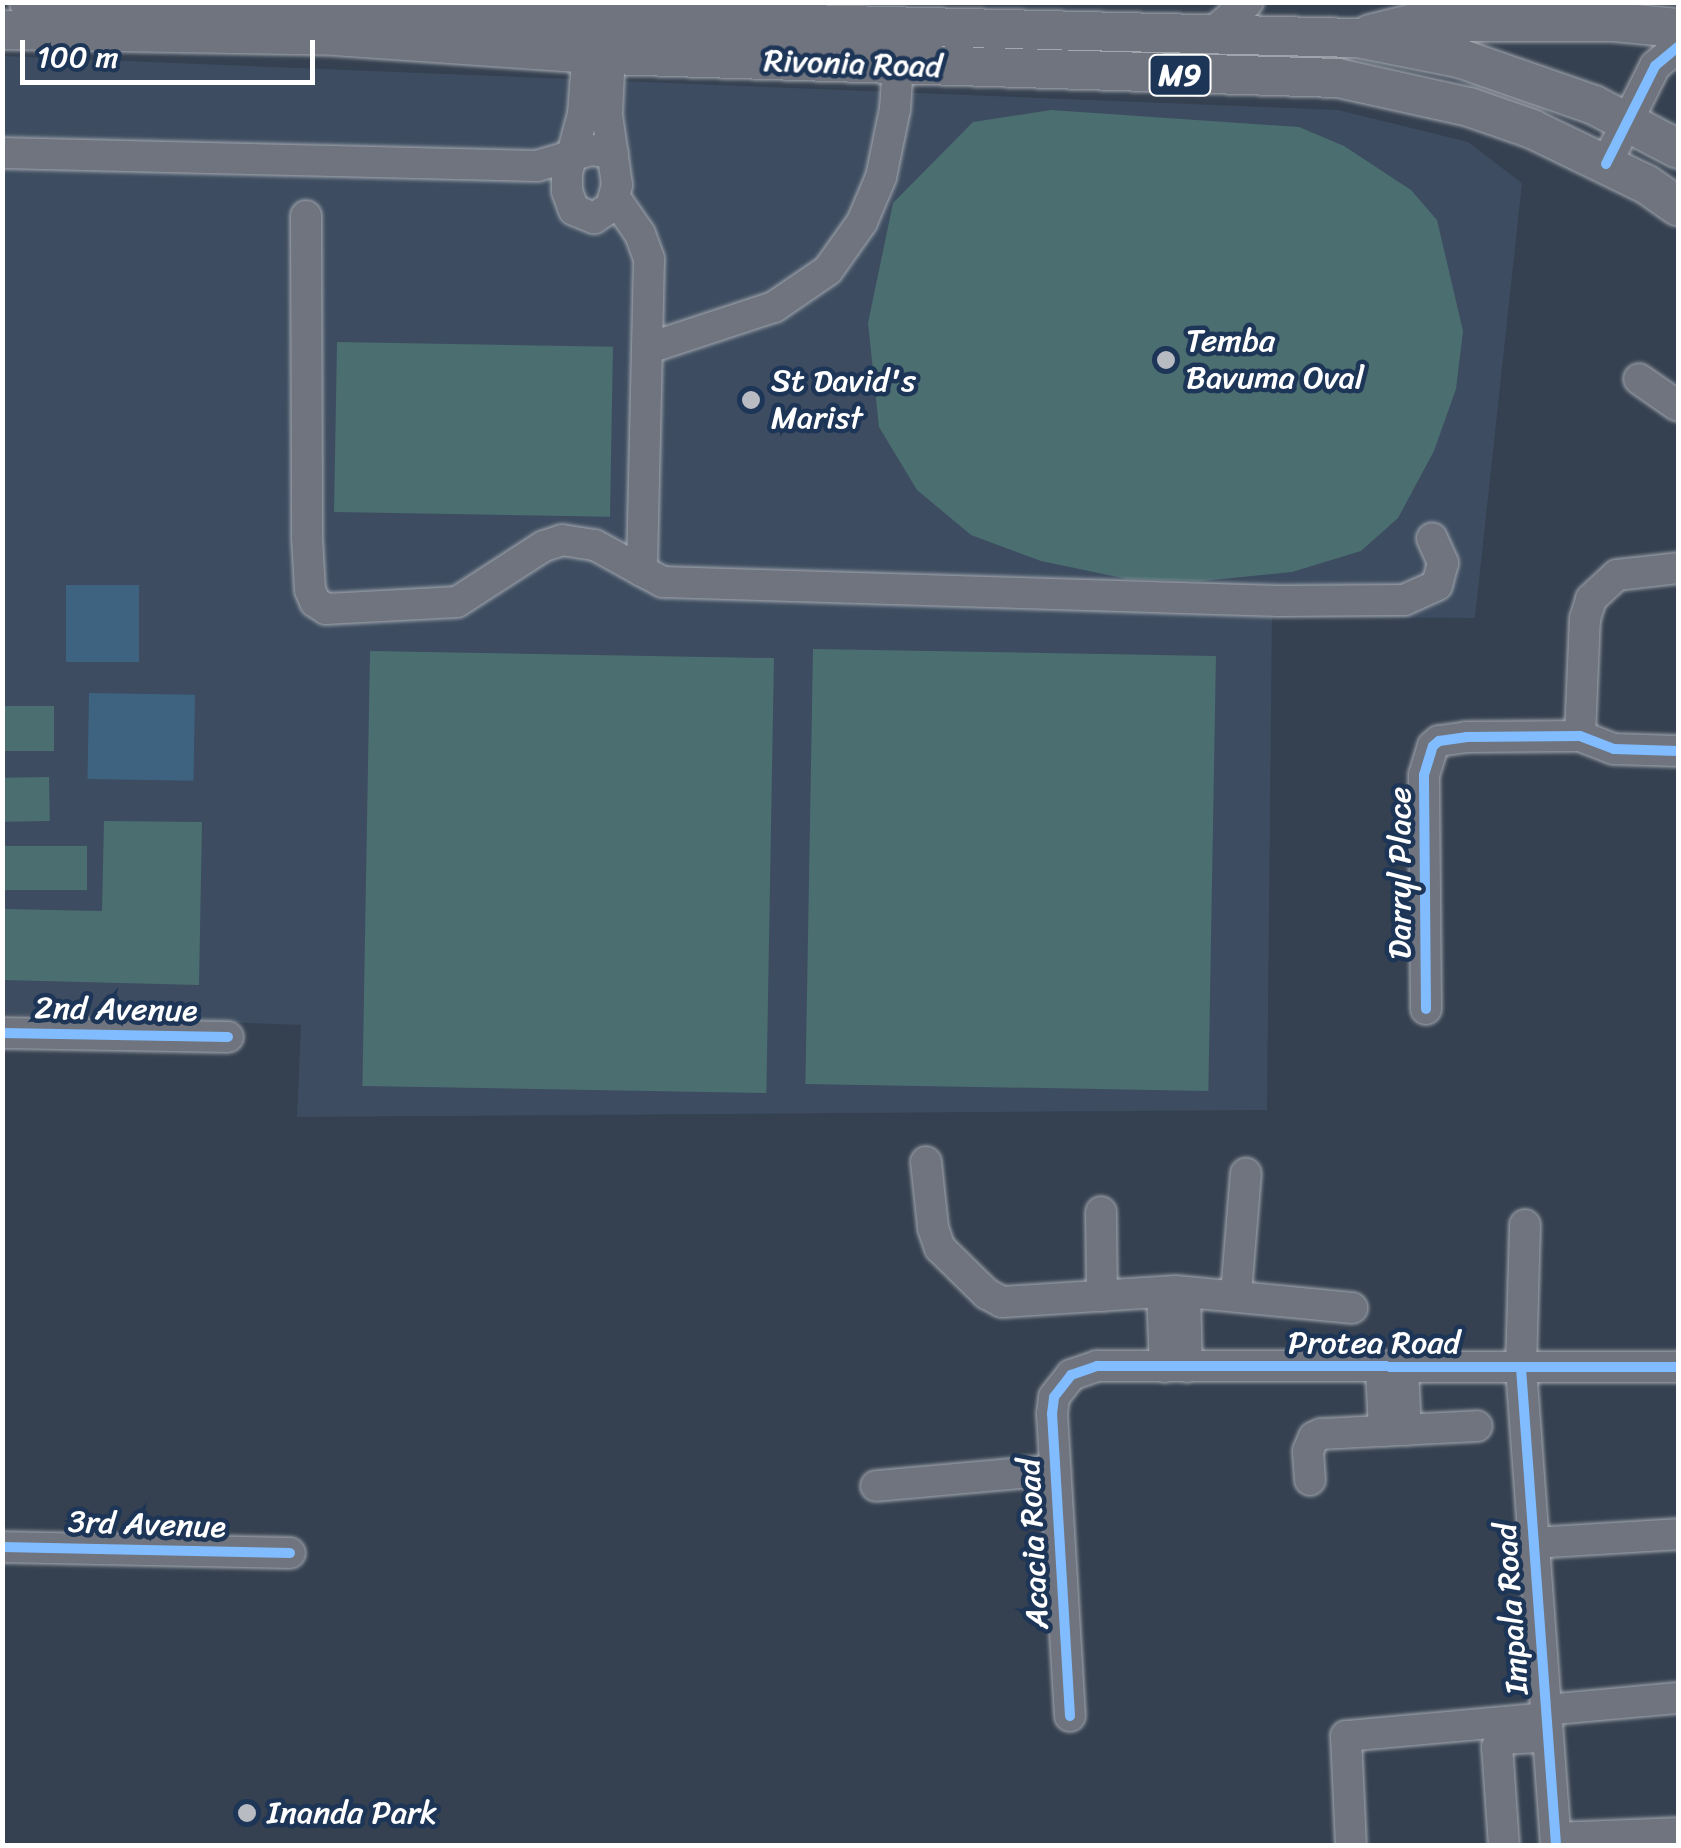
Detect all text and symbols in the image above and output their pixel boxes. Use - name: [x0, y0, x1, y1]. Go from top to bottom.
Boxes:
- scale bar: [25, 20, 320, 82]
- text: 100 m: [37, 30, 119, 84]
- street label: Rivonia Road: [763, 42, 943, 86]
- road number: M9: [1148, 50, 1212, 100]
- place label: Temba Bavuma Oval: [1186, 323, 1364, 398]
- marker: Temba Bavuma Oval: [1155, 349, 1177, 371]
- place label: St David's Marist: [771, 363, 914, 438]
- marker: St David's Marist: [740, 389, 762, 411]
- street label: Darryl Place: [1381, 787, 1419, 959]
- street label: 2nd Avenue: [34, 989, 198, 1031]
- street label: Protea Road: [1288, 1324, 1460, 1362]
- street label: Acacia Road: [1010, 1458, 1058, 1630]
- street label: 3rd Avenue: [67, 1503, 227, 1547]
- street label: Impala Road: [1487, 1522, 1537, 1696]
- place label: Inanda Park: [267, 1794, 437, 1832]
- marker: Inanda Park: [236, 1802, 258, 1824]

